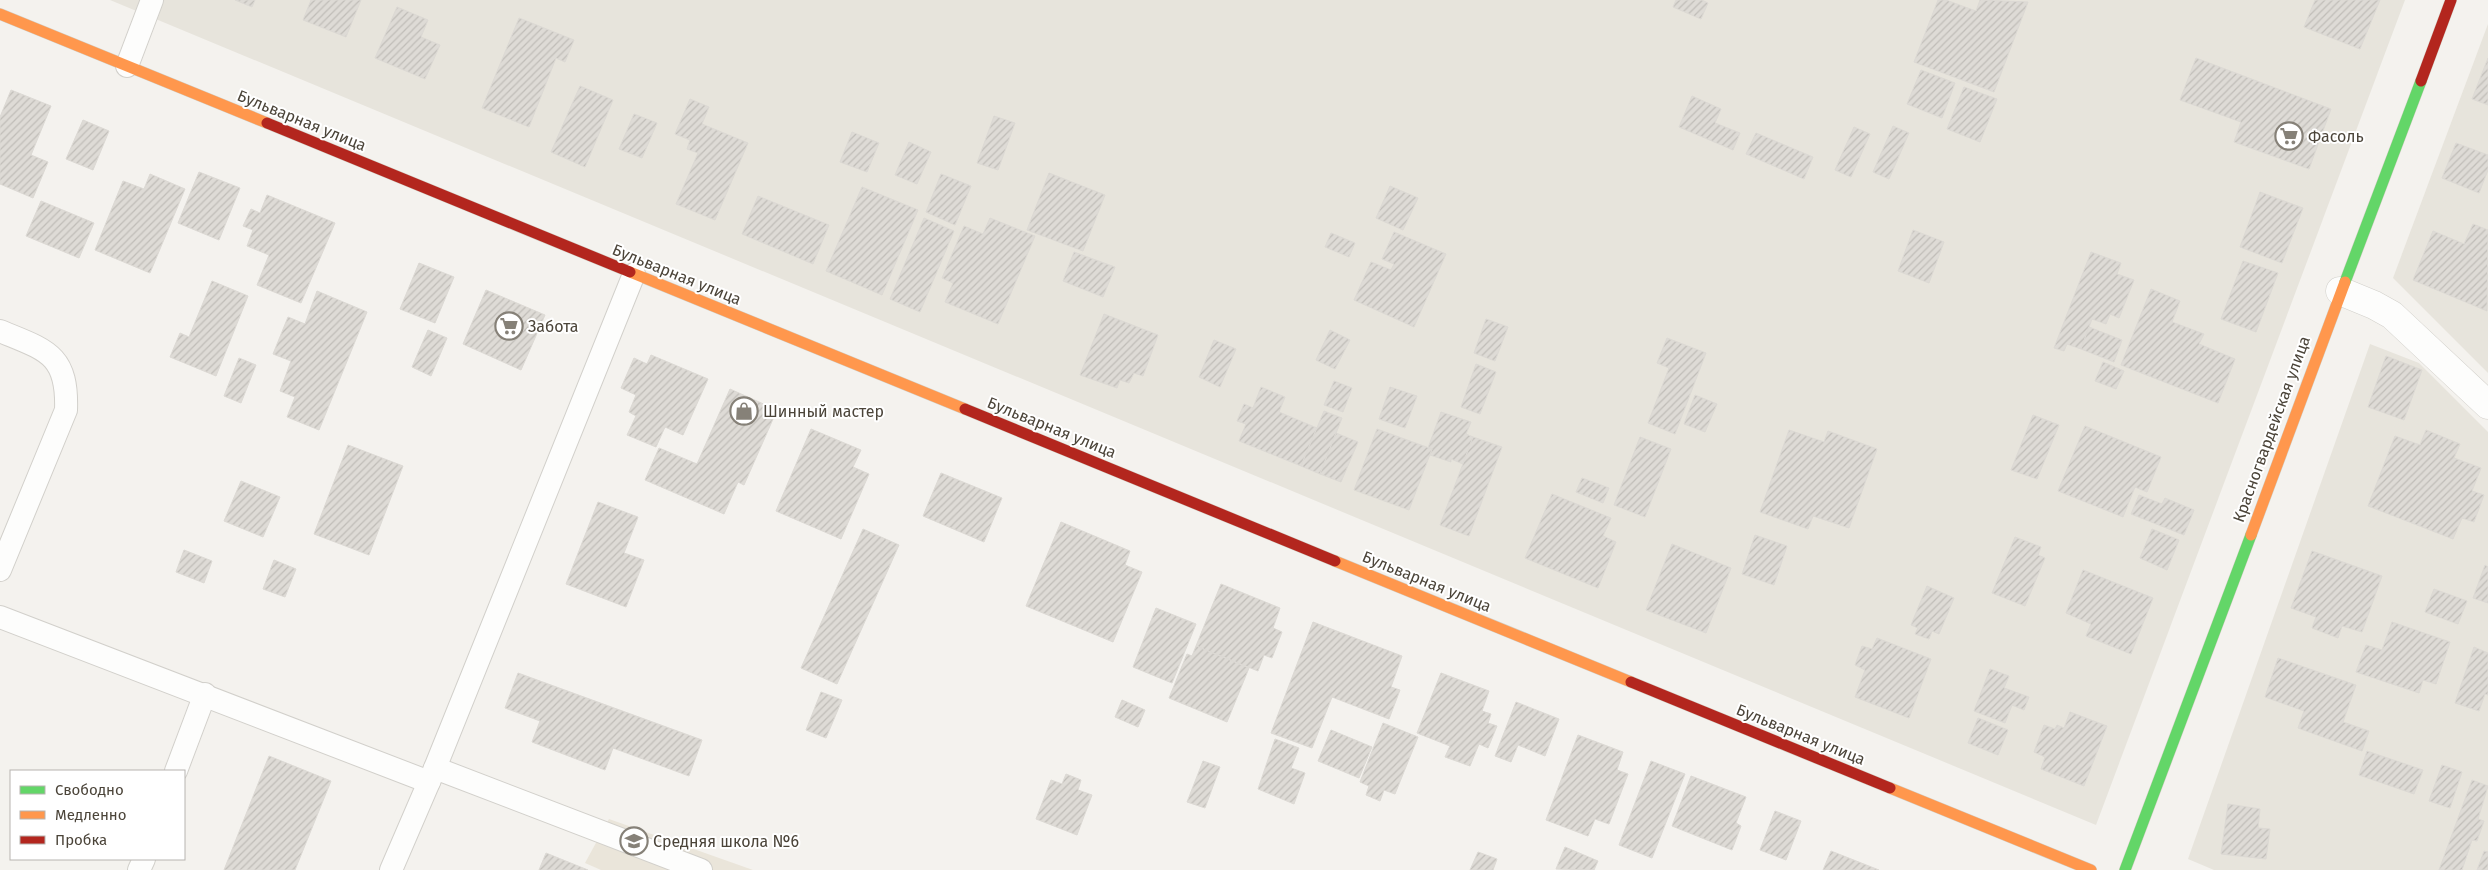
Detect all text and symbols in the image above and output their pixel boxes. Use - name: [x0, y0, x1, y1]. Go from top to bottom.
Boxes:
- street label: Бульварная улица: [235, 86, 369, 155]
- supermarket icon: Фасоль: [2274, 121, 2304, 151]
- place label: Фасоль: [2308, 127, 2364, 146]
- street label: Бульварная улица: [610, 240, 744, 309]
- supermarket icon: Забота: [494, 311, 524, 341]
- place label: Забота: [528, 317, 579, 336]
- street label: Красногвардейская улица: [2229, 333, 2314, 525]
- street label: Бульварная улица: [985, 393, 1119, 462]
- shop icon: Шинный мастер: [729, 396, 759, 426]
- place label: Шинный мастер: [763, 402, 884, 421]
- street label: Бульварная улица: [1360, 547, 1494, 616]
- street label: Бульварная улица: [1734, 700, 1868, 769]
- legend: [10, 770, 185, 860]
- text: Свободно: [55, 781, 124, 799]
- text: Медленно: [55, 806, 127, 824]
- school or university icon: Средняя школа №6: [619, 826, 649, 856]
- text: Пробка: [55, 831, 107, 849]
- place label: Средняя школа №6: [653, 832, 799, 851]

